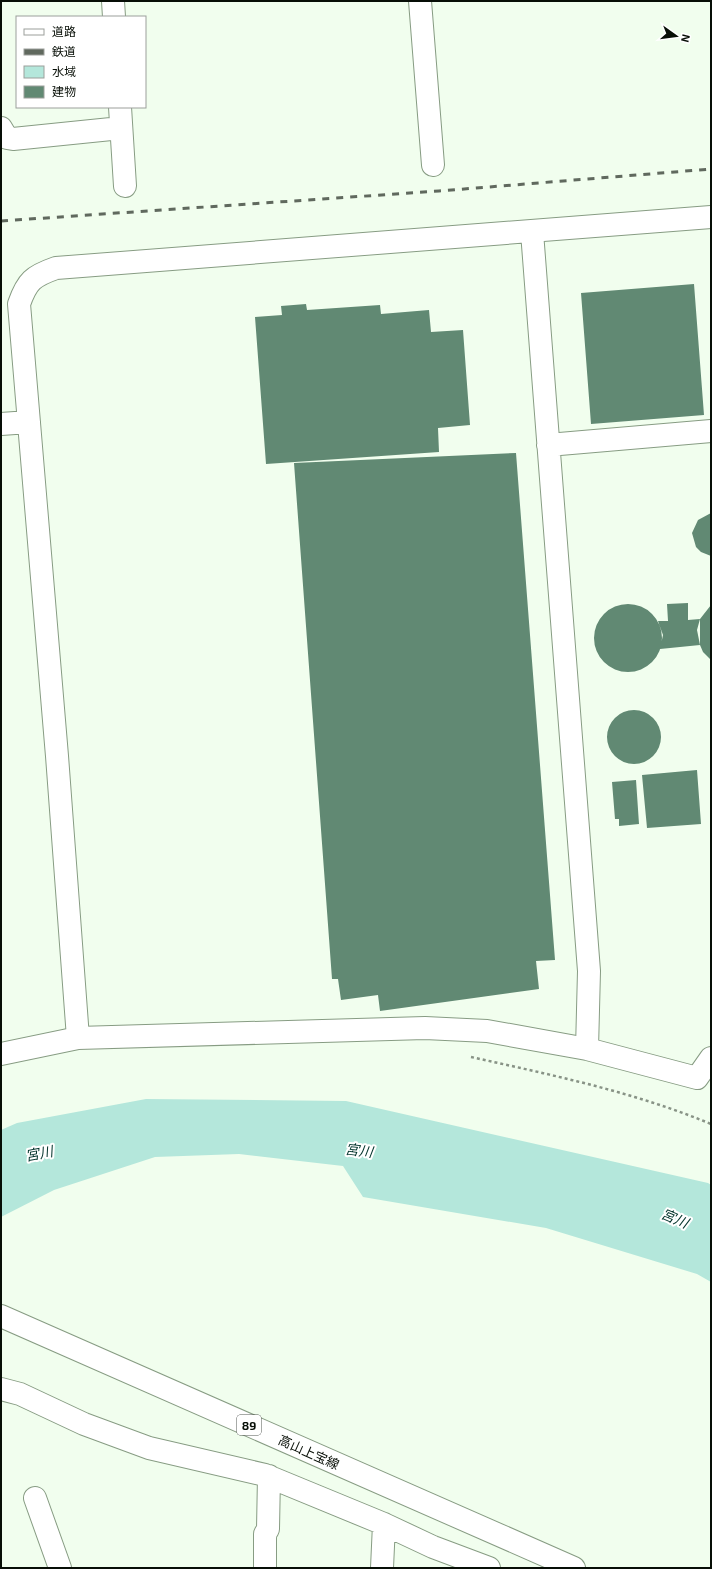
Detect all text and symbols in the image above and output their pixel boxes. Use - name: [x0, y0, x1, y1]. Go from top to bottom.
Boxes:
- legend: [16, 16, 146, 108]
- north arrow: [656, 16, 696, 56]
- text: 道路: [52, 24, 76, 38]
- text: N: [679, 33, 693, 44]
- text: 鉄道: [52, 44, 76, 58]
- text: 水域: [52, 64, 76, 78]
- text: 建物: [52, 84, 76, 98]
- water label: 宮川: [344, 1140, 376, 1160]
- water label: 宮川: [24, 1142, 56, 1164]
- water label: 宮川: [659, 1205, 693, 1232]
- road number: 89: [237, 1415, 261, 1435]
- street label: 高山上宝線: [276, 1431, 342, 1473]

